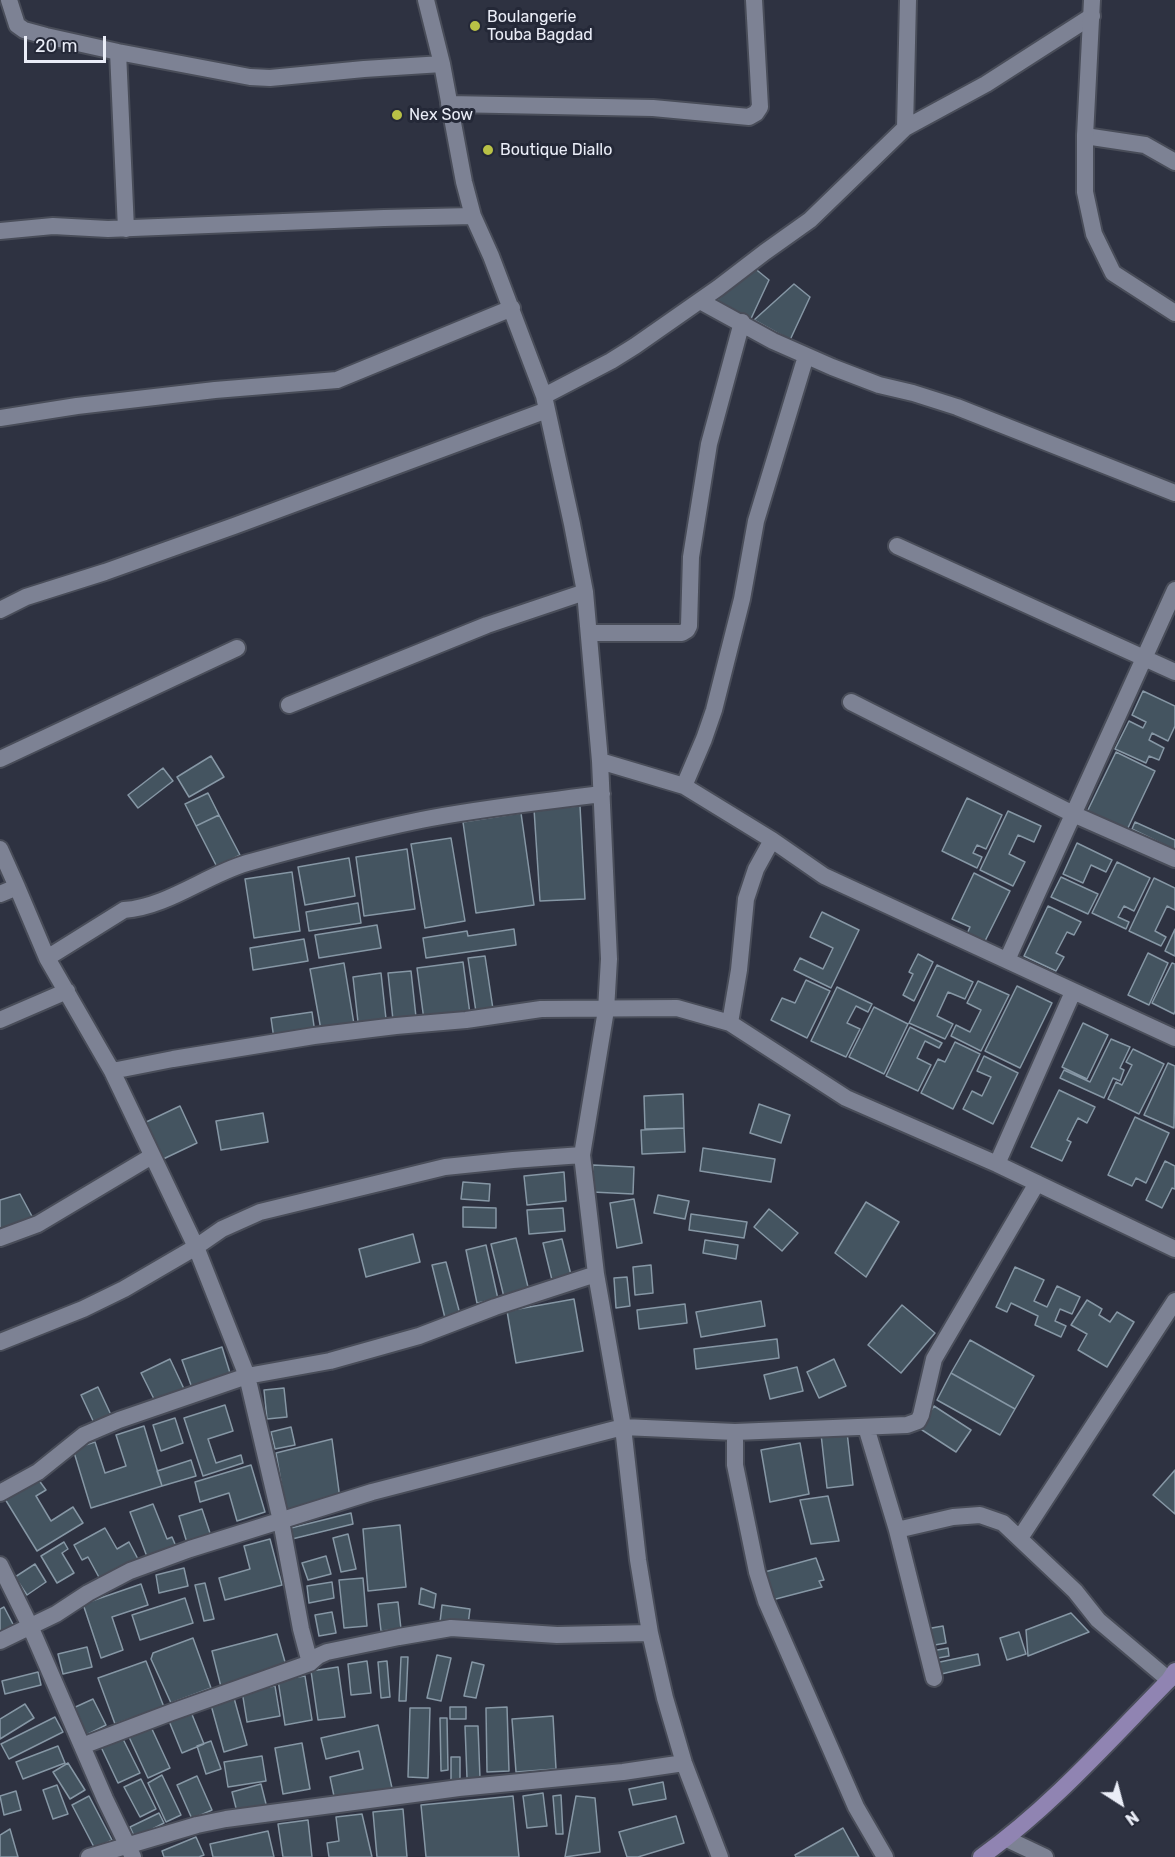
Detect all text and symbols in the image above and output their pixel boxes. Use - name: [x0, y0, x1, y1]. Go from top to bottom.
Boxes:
- place label: Boulangerie Touba Bagdad: [487, 7, 593, 45]
- marker: Boulangerie Touba Bagdad: [468, 19, 482, 33]
- scale bar: [27, 24, 110, 62]
- text: 20 m: [35, 35, 77, 57]
- place label: Nex Sow: [409, 105, 473, 125]
- marker: Nex Sow: [390, 108, 404, 122]
- place label: Boutique Diallo: [500, 140, 612, 160]
- marker: Boutique Diallo: [481, 143, 495, 157]
- north arrow: [1091, 1773, 1151, 1833]
- text: N: [1122, 1807, 1142, 1829]

